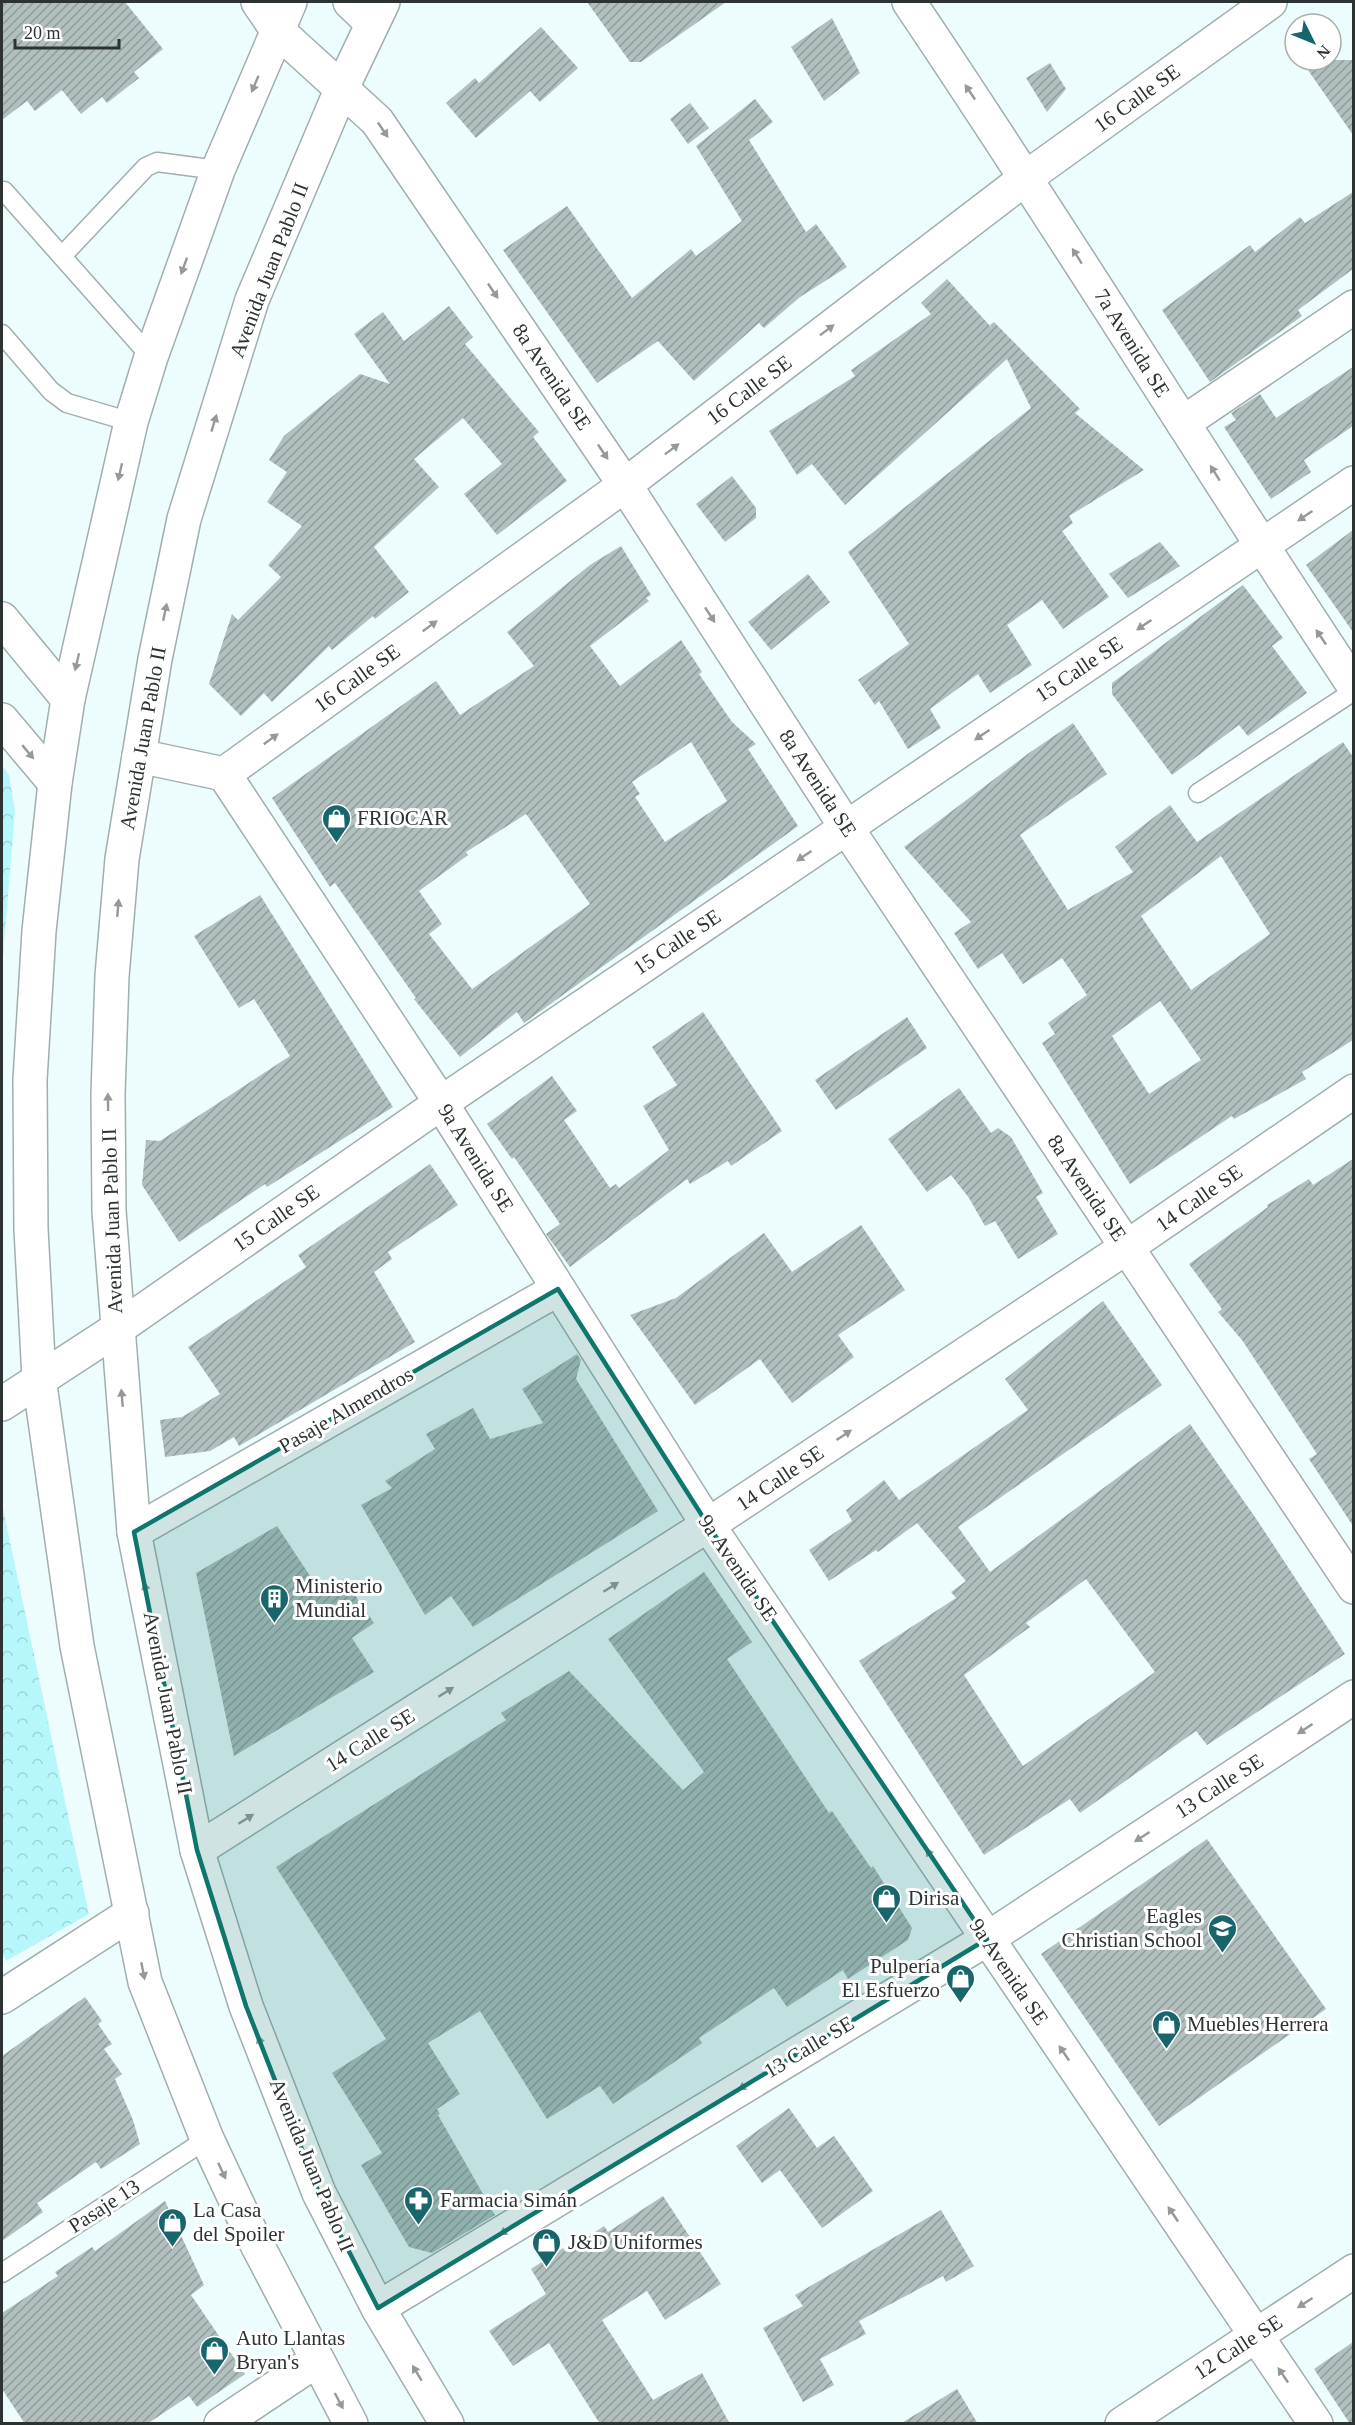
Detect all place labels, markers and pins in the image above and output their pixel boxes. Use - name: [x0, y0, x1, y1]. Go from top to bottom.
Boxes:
- shop icon: FRIOCAR: [320, 802, 352, 844]
- place label: FRIOCAR: [357, 806, 448, 830]
- place label: Ministerio Mundial: [295, 1574, 383, 1622]
- building icon: Ministerio Mundial: [258, 1582, 290, 1624]
- shop icon: Dirisa: [871, 1882, 903, 1924]
- place label: Dirisa: [908, 1886, 960, 1910]
- place label: Eagles Christian School: [1061, 1904, 1202, 1952]
- school or university icon: Eagles Christian School: [1207, 1912, 1239, 1954]
- place label: Pulpería El Esfuerzo: [841, 1954, 941, 2002]
- shop icon: Pulpería El Esfuerzo: [945, 1962, 977, 2004]
- shop icon: Muebles Herrera: [1150, 2008, 1182, 2050]
- place label: Muebles Herrera: [1187, 2012, 1329, 2036]
- pharmacy icon: Farmacia Simán: [403, 2184, 435, 2226]
- place label: Farmacia Simán: [440, 2188, 578, 2212]
- place label: La Casa del Spoiler: [193, 2198, 285, 2246]
- shop icon: La Casa del Spoiler: [156, 2206, 188, 2248]
- shop icon: J&D Uniformes: [531, 2226, 563, 2268]
- place label: J&D Uniformes: [568, 2230, 703, 2254]
- place label: Auto Llantas Bryan's: [236, 2326, 345, 2374]
- shop icon: Auto Llantas Bryan's: [199, 2334, 231, 2376]

